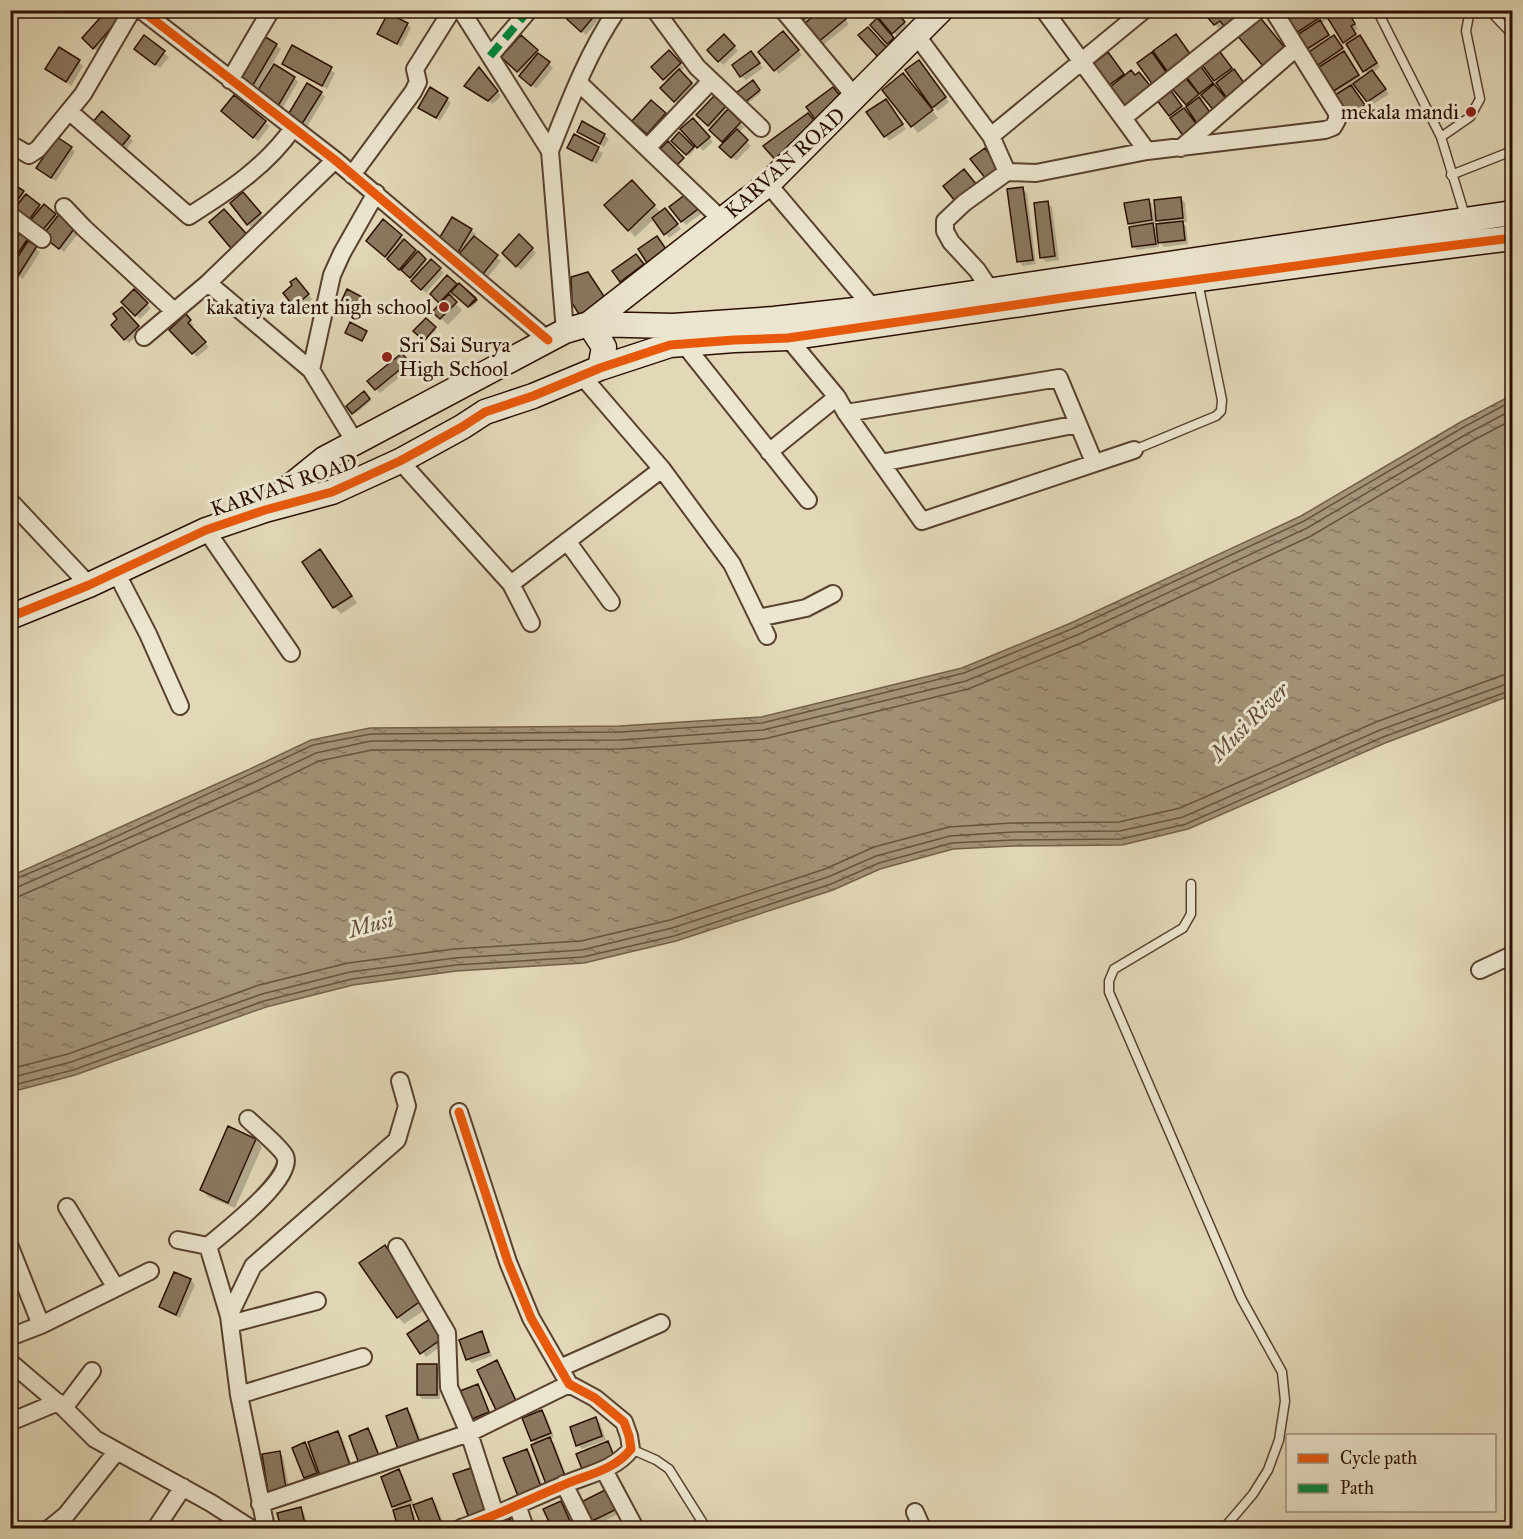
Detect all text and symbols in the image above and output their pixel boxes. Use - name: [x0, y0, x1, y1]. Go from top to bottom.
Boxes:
- place label: mekala mandi: [1341, 99, 1459, 125]
- street label: KARVAN ROAD: [719, 102, 851, 224]
- marker: mekala mandi: [1464, 105, 1478, 119]
- place label: kakatiya talent high school: [206, 294, 432, 320]
- marker: kakatiya talent high school: [437, 300, 451, 314]
- place label: Sri Sai Surya High School: [399, 332, 510, 382]
- marker: Sri Sai Surya High School: [380, 350, 394, 364]
- street label: KARVAN ROAD: [207, 448, 361, 522]
- water label: Musi River: [1203, 675, 1296, 768]
- water label: Musi: [344, 905, 397, 944]
- legend: [1286, 1434, 1496, 1512]
- text: Cycle path: [1340, 1447, 1417, 1469]
- text: Path: [1340, 1477, 1374, 1499]

